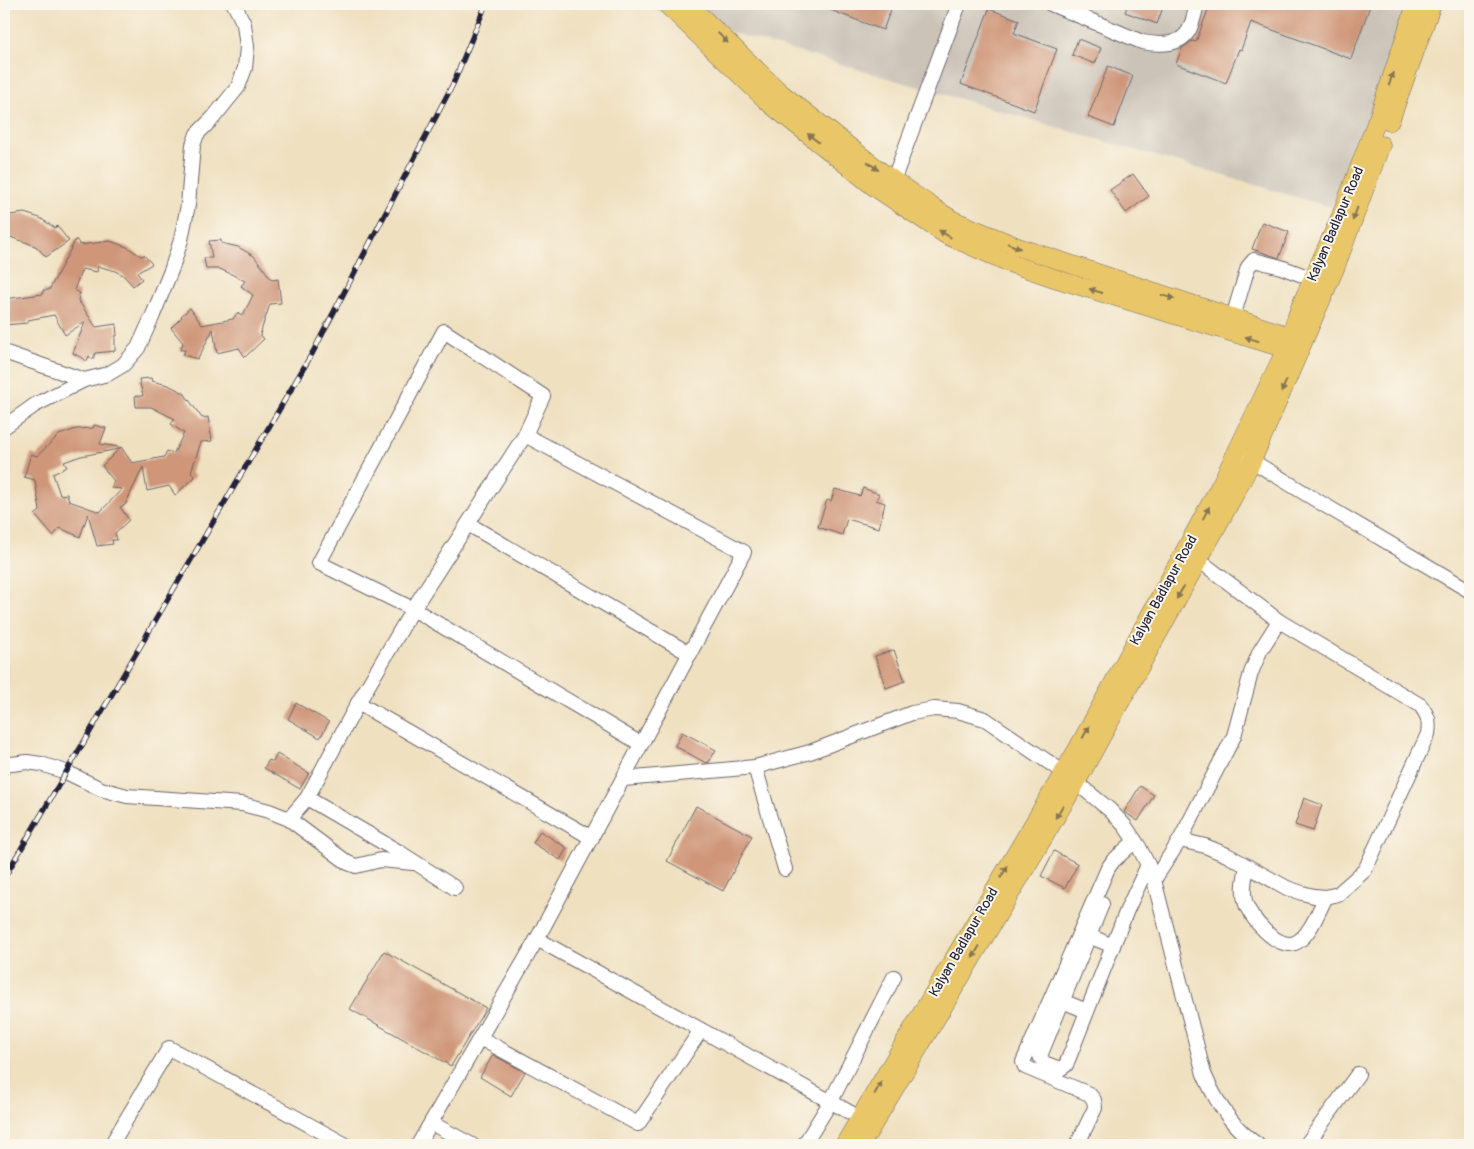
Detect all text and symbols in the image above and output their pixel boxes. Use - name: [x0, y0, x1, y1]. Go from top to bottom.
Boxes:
- one-way arrow: [717, 32, 729, 44]
- one-way arrow: [1387, 71, 1395, 86]
- one-way arrow: [807, 133, 820, 144]
- one-way arrow: [866, 161, 880, 171]
- street label: Kalyan Badlapur Road: [1304, 164, 1367, 284]
- one-way arrow: [1351, 207, 1359, 222]
- one-way arrow: [938, 229, 951, 238]
- one-way arrow: [1007, 242, 1021, 250]
- one-way arrow: [1089, 287, 1104, 295]
- one-way arrow: [1161, 293, 1176, 301]
- one-way arrow: [1244, 334, 1259, 342]
- one-way arrow: [1280, 379, 1288, 393]
- one-way arrow: [1202, 505, 1210, 520]
- street label: Kalyan Badlapur Road: [1126, 532, 1201, 648]
- one-way arrow: [1176, 586, 1184, 601]
- one-way arrow: [1082, 726, 1091, 739]
- one-way arrow: [1054, 805, 1063, 818]
- one-way arrow: [1000, 866, 1009, 879]
- street label: Kalyan Badlapur Road: [925, 885, 1002, 1000]
- one-way arrow: [971, 945, 980, 958]
- one-way arrow: [873, 1082, 882, 1095]

